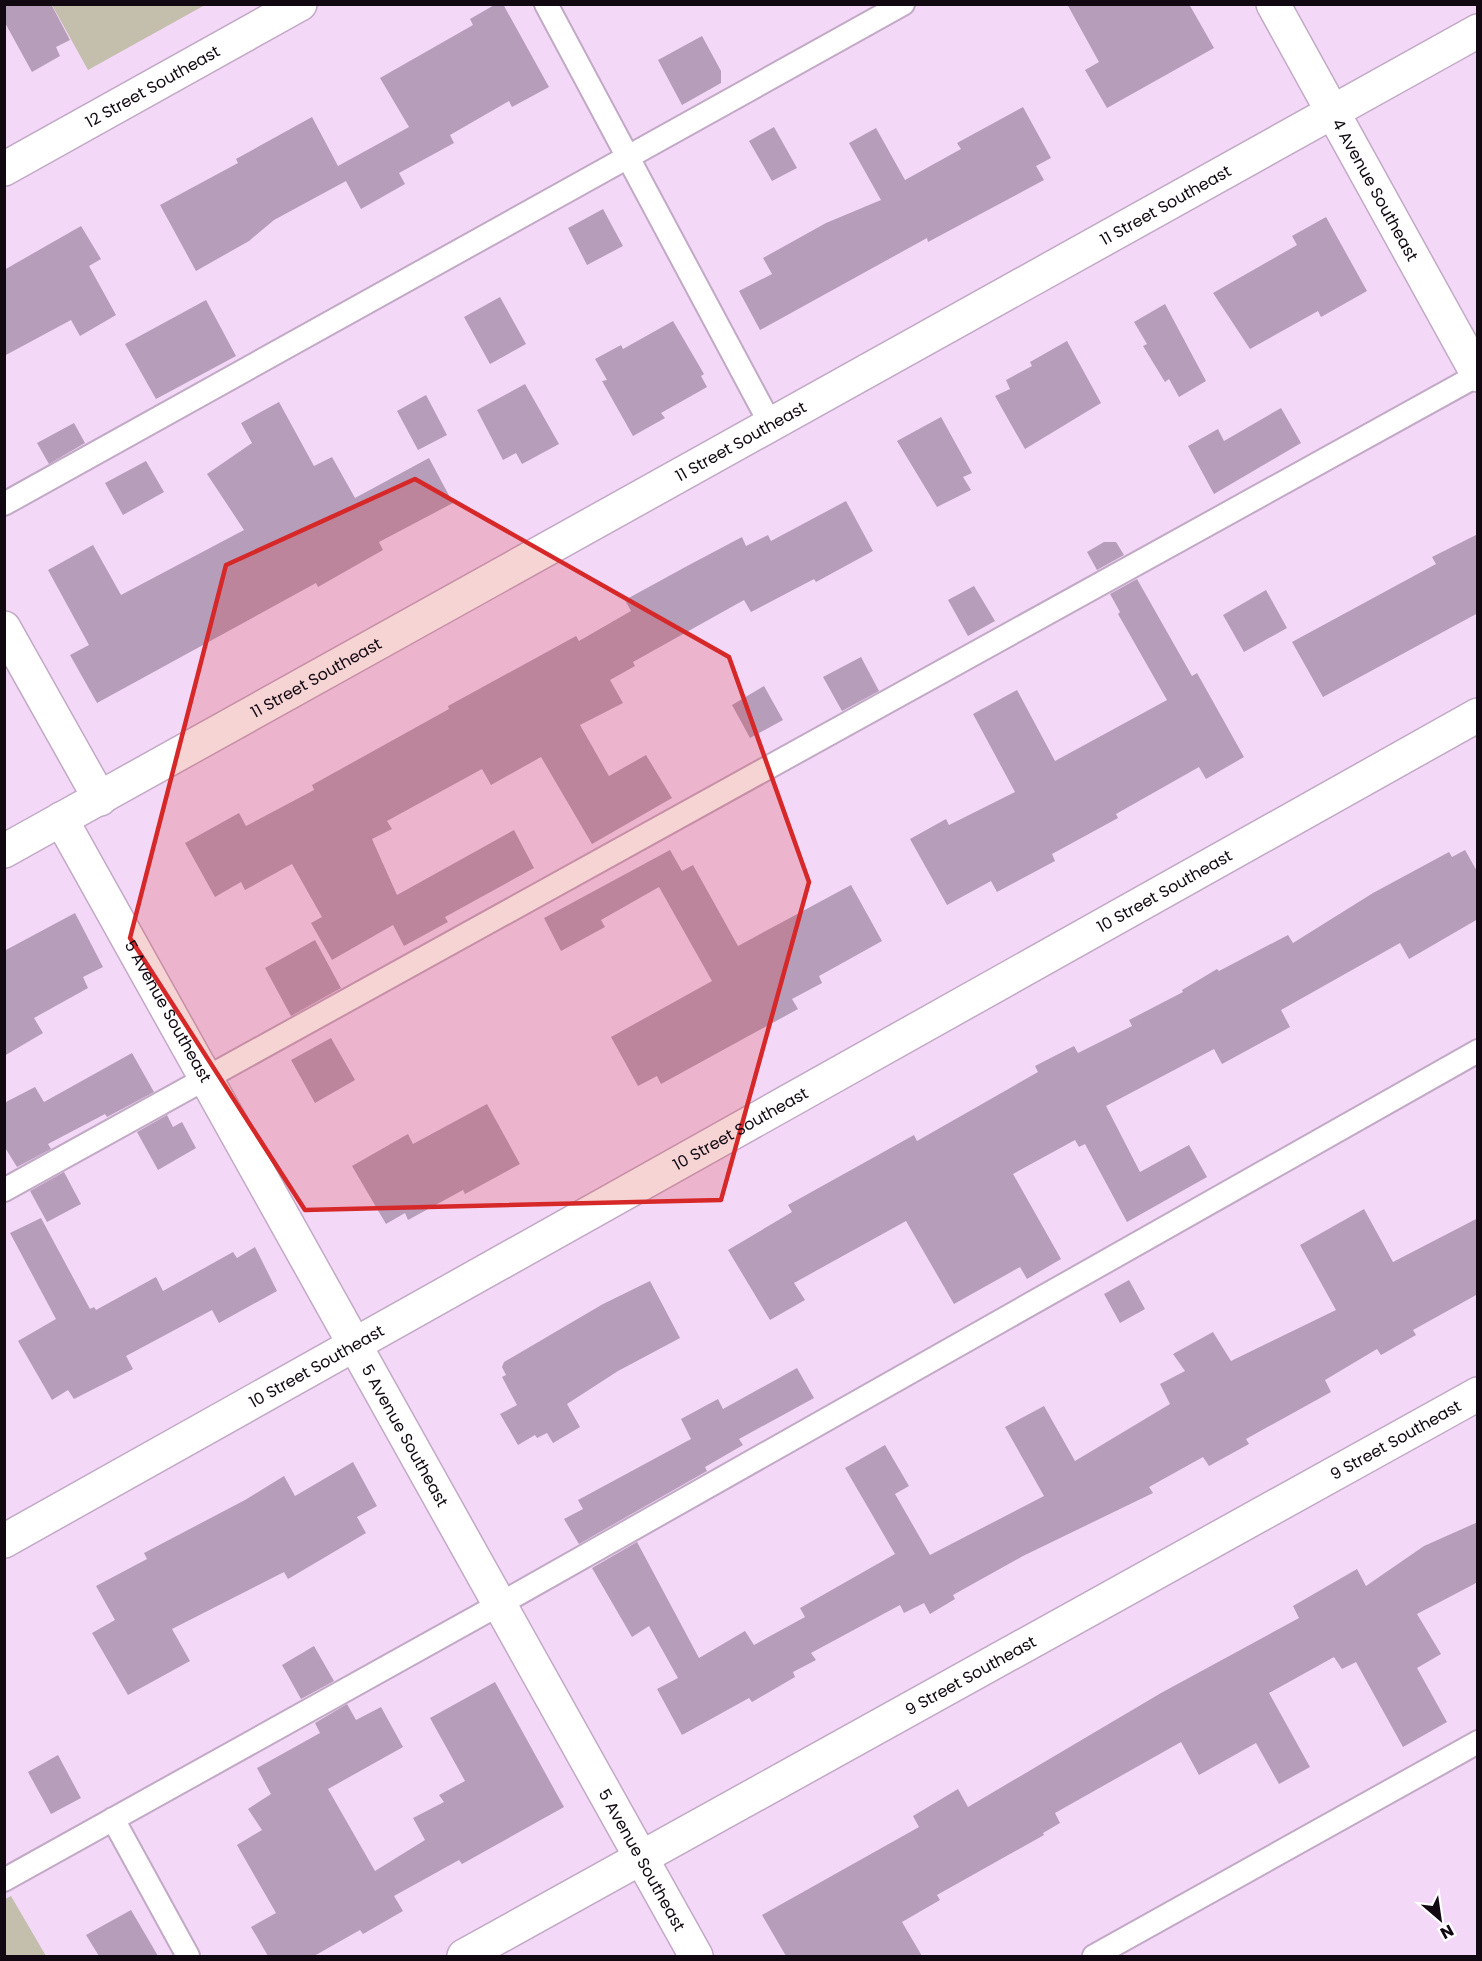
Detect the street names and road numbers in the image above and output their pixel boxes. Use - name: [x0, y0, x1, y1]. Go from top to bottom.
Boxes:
- street label: 12 Street Southeast: [81, 40, 224, 133]
- street label: 4 Avenue Southeast: [1326, 114, 1424, 265]
- street label: 11 Street Southeast: [1096, 160, 1235, 251]
- street label: 11 Street Southeast: [671, 396, 811, 487]
- street label: 11 Street Southeast: [247, 632, 386, 724]
- street label: 10 Street Southeast: [1093, 844, 1236, 938]
- street label: 5 Avenue Southeast: [119, 936, 217, 1087]
- street label: 10 Street Southeast: [669, 1082, 812, 1176]
- street label: 10 Street Southeast: [245, 1319, 388, 1414]
- street label: 5 Avenue Southeast: [356, 1360, 454, 1511]
- street label: 9 Street Southeast: [1326, 1395, 1466, 1486]
- street label: 9 Street Southeast: [901, 1630, 1040, 1721]
- street label: 5 Avenue Southeast: [593, 1785, 691, 1935]

